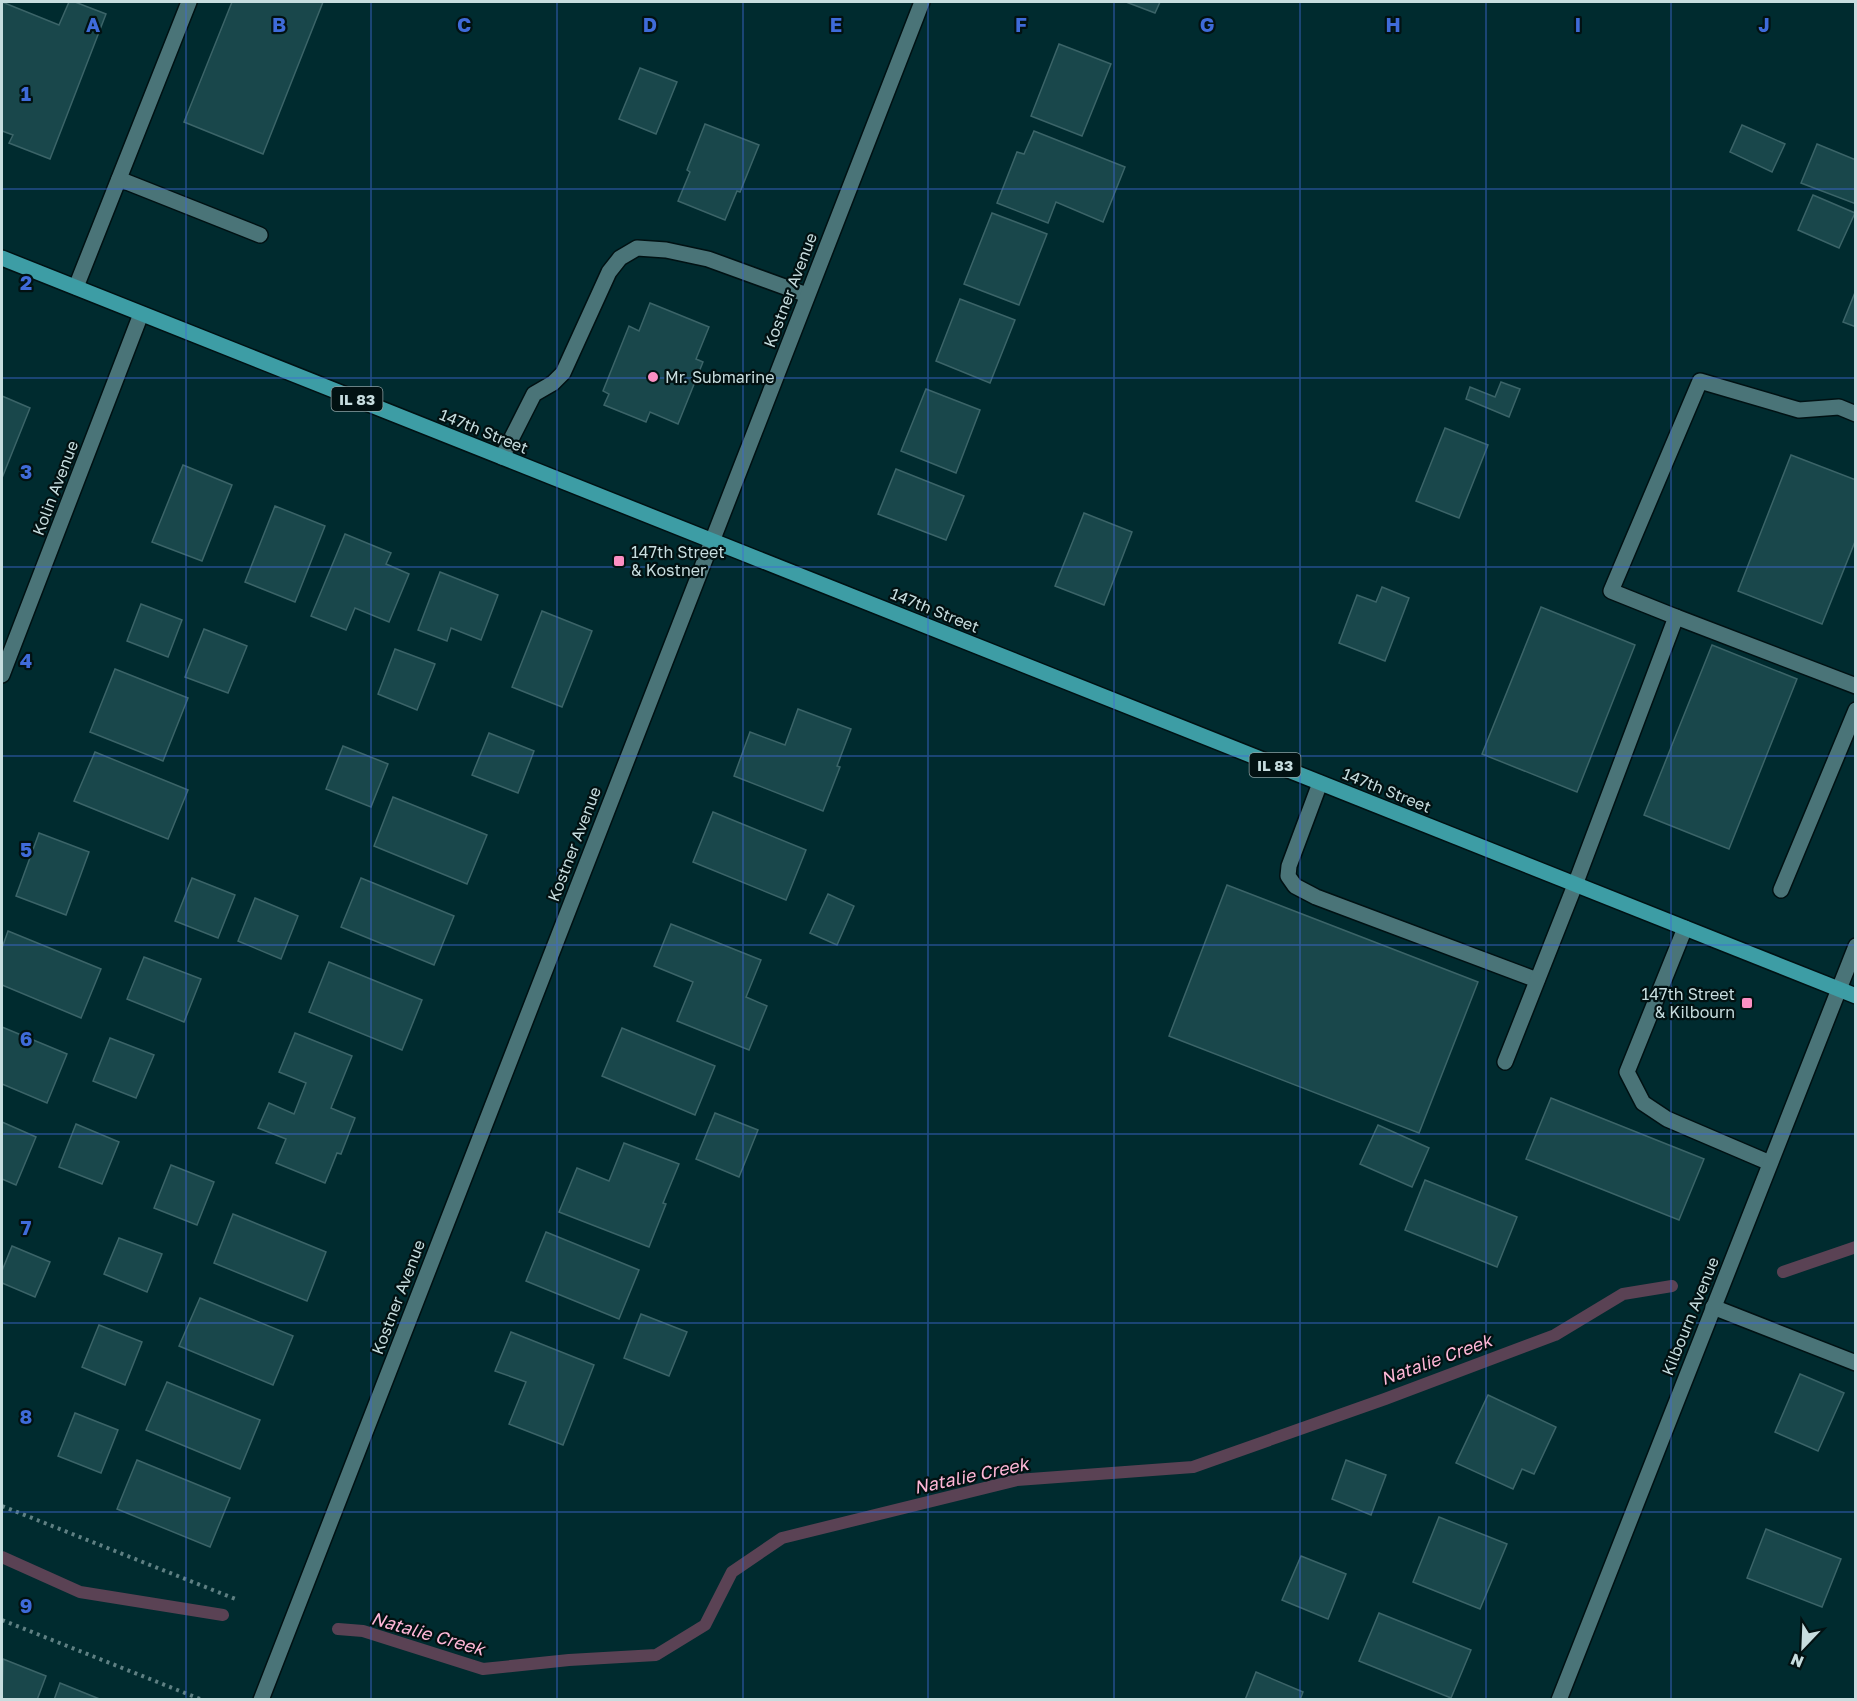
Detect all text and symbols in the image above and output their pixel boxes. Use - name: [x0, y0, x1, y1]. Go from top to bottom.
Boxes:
- text: A: [86, 12, 100, 36]
- text: B: [272, 12, 286, 36]
- text: C: [457, 12, 471, 36]
- text: D: [643, 12, 657, 36]
- text: E: [830, 12, 842, 36]
- text: F: [1015, 12, 1027, 36]
- text: G: [1200, 12, 1214, 36]
- text: H: [1385, 12, 1401, 36]
- text: I: [1575, 12, 1581, 36]
- text: J: [1758, 12, 1770, 36]
- text: 1: [21, 81, 31, 105]
- street label: Kostner Avenue: [759, 230, 821, 350]
- text: 2: [20, 270, 32, 294]
- place label: Mr. Submarine: [665, 367, 775, 387]
- marker: Mr. Submarine: [646, 370, 660, 384]
- road number: IL 83: [332, 387, 382, 411]
- street label: 147th Street: [437, 404, 531, 458]
- street label: Kolin Avenue: [28, 438, 82, 538]
- text: 3: [20, 459, 32, 483]
- place label: 147th Street & Kostner: [631, 542, 725, 580]
- marker: 147th Street & Kostner: [612, 554, 626, 568]
- street label: 147th Street: [888, 583, 982, 637]
- text: 4: [20, 648, 32, 672]
- road number: IL 83: [1250, 753, 1300, 777]
- street label: 147th Street: [1340, 763, 1434, 817]
- street label: Kostner Avenue: [543, 784, 605, 904]
- text: 5: [20, 837, 32, 861]
- place label: 147th Street & Kilbourn: [1641, 984, 1735, 1022]
- marker: 147th Street & Kilbourn: [1740, 996, 1754, 1010]
- text: 6: [20, 1026, 32, 1050]
- text: 7: [21, 1215, 32, 1239]
- street label: Kostner Avenue: [367, 1237, 429, 1357]
- street label: Kilbourn Avenue: [1657, 1254, 1723, 1378]
- water label: Natalie Creek: [1377, 1328, 1496, 1389]
- text: 8: [20, 1404, 32, 1428]
- water label: Natalie Creek: [912, 1452, 1032, 1498]
- text: 9: [20, 1593, 32, 1617]
- water label: Natalie Creek: [369, 1606, 489, 1660]
- north arrow: [1773, 1617, 1833, 1677]
- text: N: [1788, 1649, 1807, 1672]

